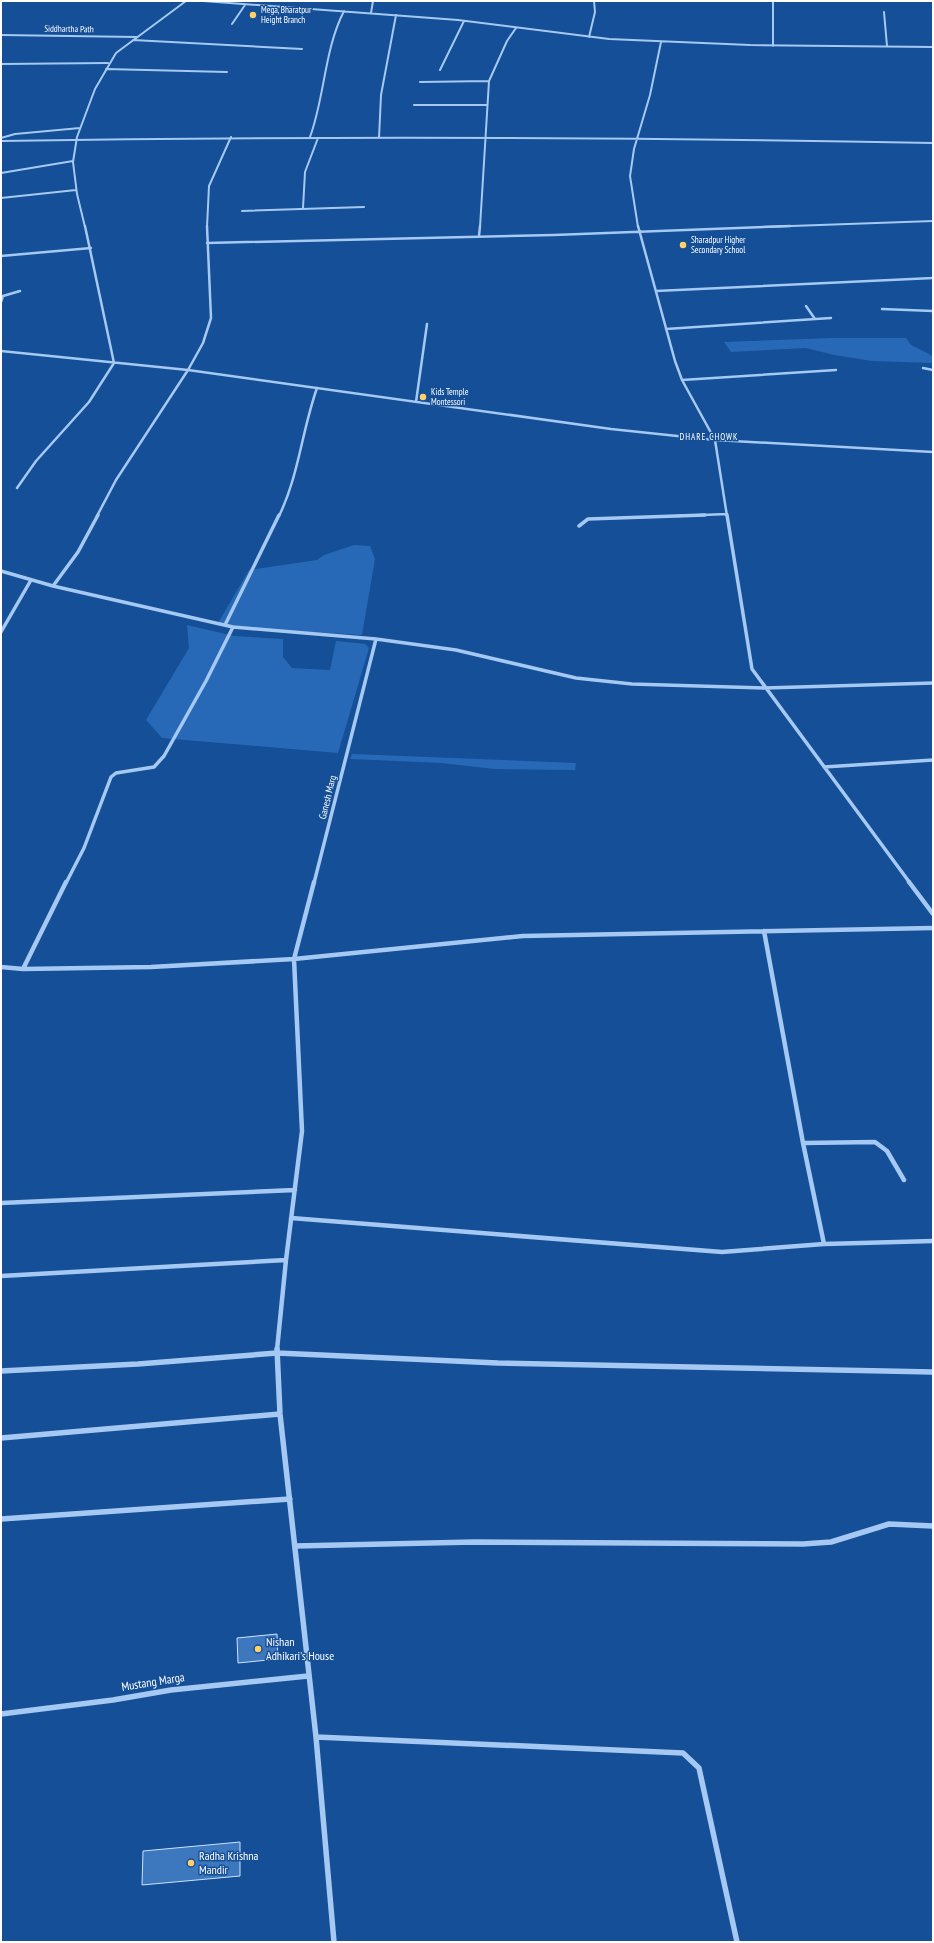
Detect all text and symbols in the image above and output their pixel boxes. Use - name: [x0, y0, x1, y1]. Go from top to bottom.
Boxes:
- place label: Mega, Bharatpur Height Branch: [261, 4, 312, 25]
- marker: Mega, Bharatpur Height Branch: [248, 10, 258, 20]
- street label: Siddhartha Path: [44, 23, 94, 34]
- place label: Sharadpur Higher Secondary School: [691, 234, 746, 255]
- marker: Sharadpur Higher Secondary School: [678, 240, 688, 250]
- place label: Kids Temple Montessori: [431, 386, 469, 407]
- marker: Kids Temple Montessori: [418, 392, 428, 402]
- district label: DHARE CHOWK: [679, 431, 739, 442]
- street label: Ganesh Marg: [316, 774, 339, 820]
- place label: Nishan Adhikari's House: [266, 1634, 334, 1663]
- marker: Nishan Adhikari's House: [253, 1644, 263, 1654]
- street label: Mustang Marga: [120, 1669, 186, 1694]
- place label: Radha Krishna Mandir: [199, 1848, 259, 1877]
- marker: Radha Krishna Mandir: [186, 1858, 196, 1868]

